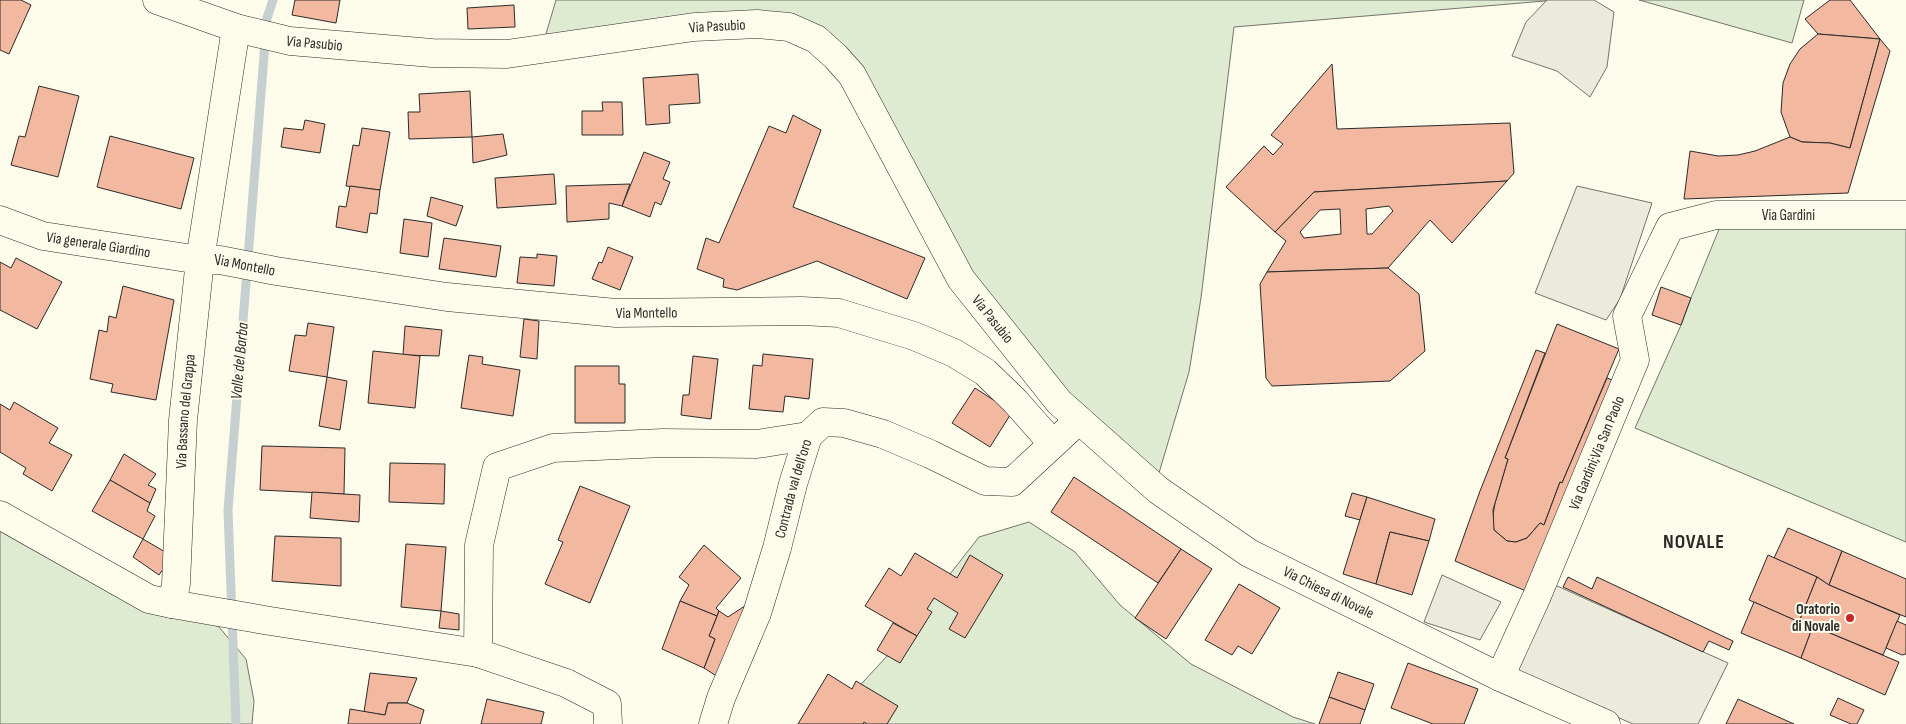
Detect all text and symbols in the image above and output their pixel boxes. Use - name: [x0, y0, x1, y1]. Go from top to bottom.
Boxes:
- street label: Via Pasubio: [688, 15, 746, 37]
- street label: Via Pasubio: [284, 31, 344, 55]
- street label: Via Gardini: [1762, 206, 1815, 225]
- street label: Via generale Giardino: [45, 227, 152, 262]
- street label: Via Montello: [214, 251, 277, 280]
- street label: Via Pasubio: [968, 291, 1018, 347]
- street label: Via Montello: [616, 303, 677, 323]
- water label: Valle del Barba: [227, 321, 253, 400]
- street label: Via Bassano del Grappa: [171, 353, 199, 469]
- street label: Via Gardini;Via San Paolo: [1564, 393, 1629, 513]
- street label: Contrada val dell'oro: [770, 437, 816, 540]
- district label: NOVALE: [1663, 530, 1725, 554]
- street label: Via Chiesa di Novale: [1280, 562, 1377, 623]
- place label: Oratorio di Novale: [1792, 600, 1840, 636]
- marker: Oratorio di Novale: [1844, 612, 1856, 624]

